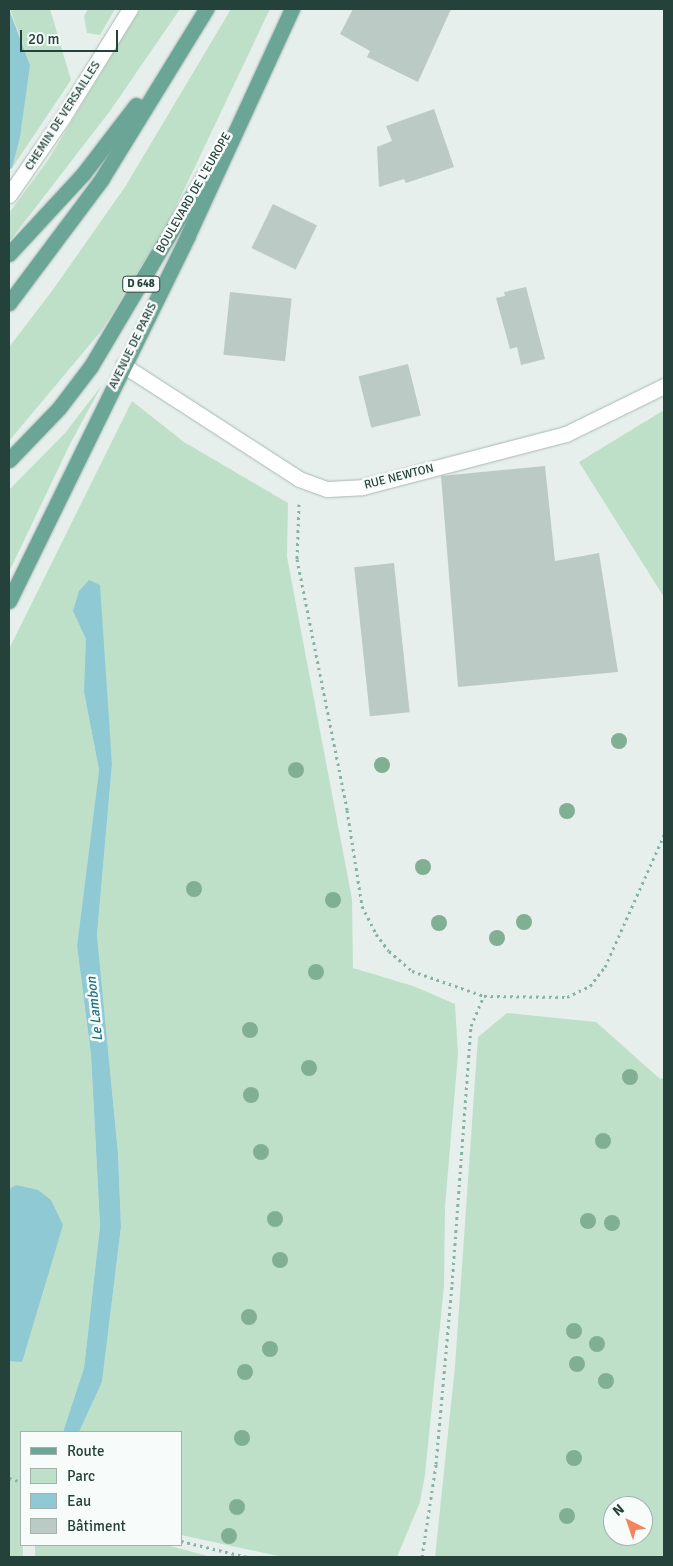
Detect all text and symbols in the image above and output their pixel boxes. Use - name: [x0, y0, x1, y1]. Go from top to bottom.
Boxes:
- scale bar: [22, 20, 120, 52]
- text: 20 m: [28, 30, 59, 48]
- street label: CHEMIN DE VERSAILLES: [22, 59, 104, 173]
- street label: BOULEVARD DE L'EUROPE: [154, 130, 234, 256]
- road number: D 648: [121, 276, 161, 292]
- street label: AVENUE DE PARIS: [106, 301, 160, 391]
- street label: RUE NEWTON: [363, 461, 435, 493]
- water label: Le Lambon: [83, 976, 107, 1042]
- legend: [20, 1431, 182, 1546]
- text: Route: [67, 1442, 104, 1460]
- text: Parc: [67, 1467, 95, 1485]
- text: Eau: [67, 1492, 91, 1510]
- north arrow: [603, 1496, 653, 1546]
- text: N: [609, 1500, 628, 1520]
- text: Bâtiment: [67, 1517, 126, 1535]

